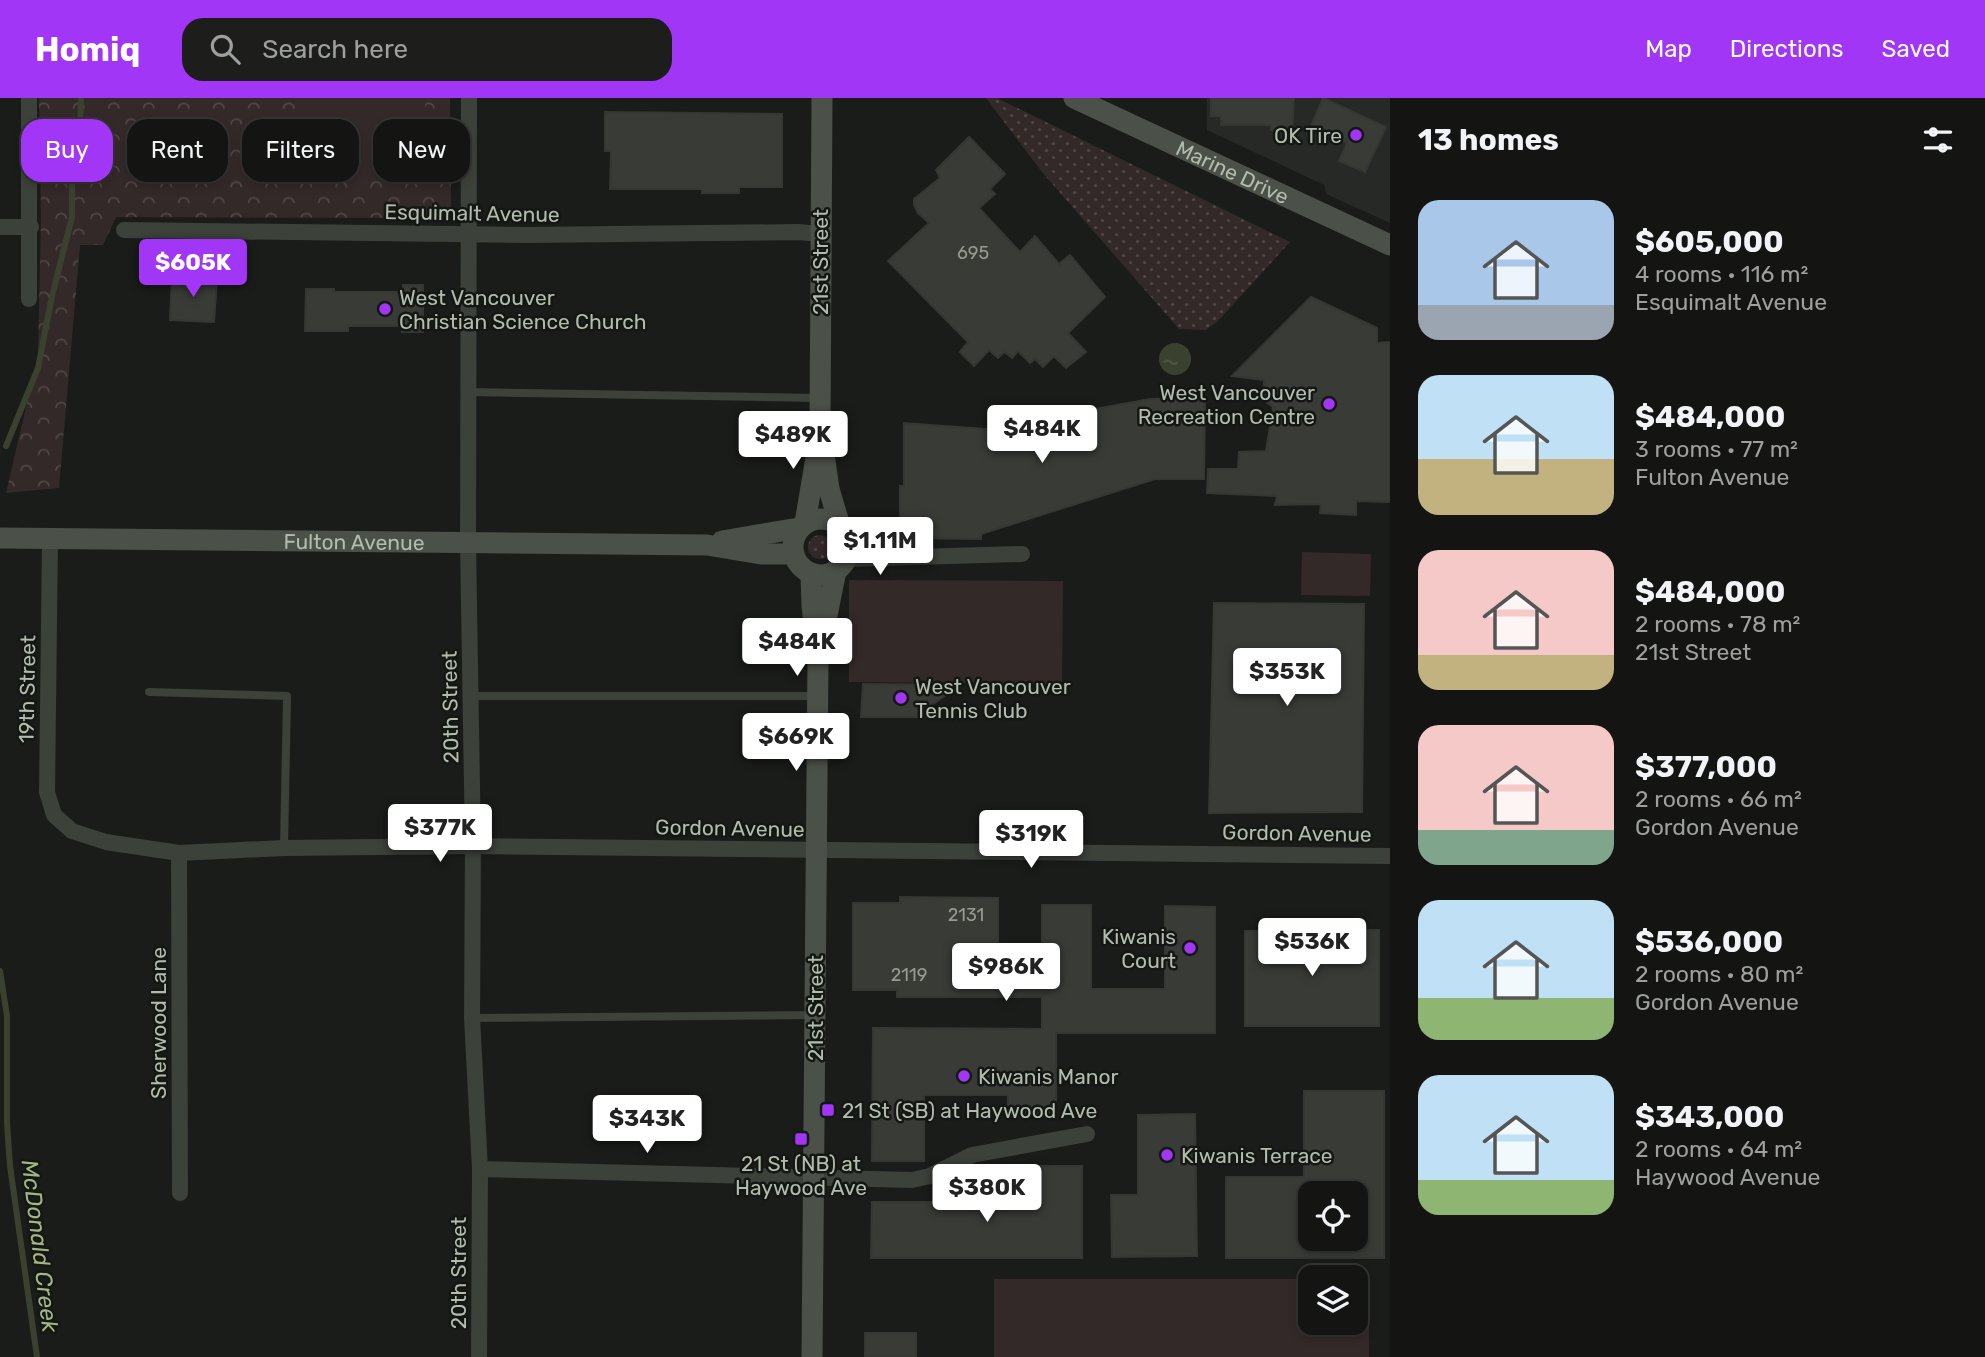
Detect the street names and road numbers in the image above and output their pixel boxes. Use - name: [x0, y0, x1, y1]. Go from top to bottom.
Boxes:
- street label: Marine Drive: [1172, 135, 1293, 209]
- street label: Esquimalt Avenue: [384, 199, 560, 227]
- street label: 21st Street: [808, 209, 833, 315]
- street label: Fulton Avenue: [283, 528, 425, 555]
- street label: 19th Street: [14, 635, 40, 743]
- street label: 20th Street: [437, 651, 463, 763]
- street label: Gordon Avenue: [655, 814, 805, 842]
- street label: Gordon Avenue: [1222, 819, 1372, 847]
- street label: Sherwood Lane: [146, 947, 171, 1099]
- street label: 21st Street: [803, 955, 828, 1061]
- street label: 20th Street: [446, 1217, 471, 1329]

